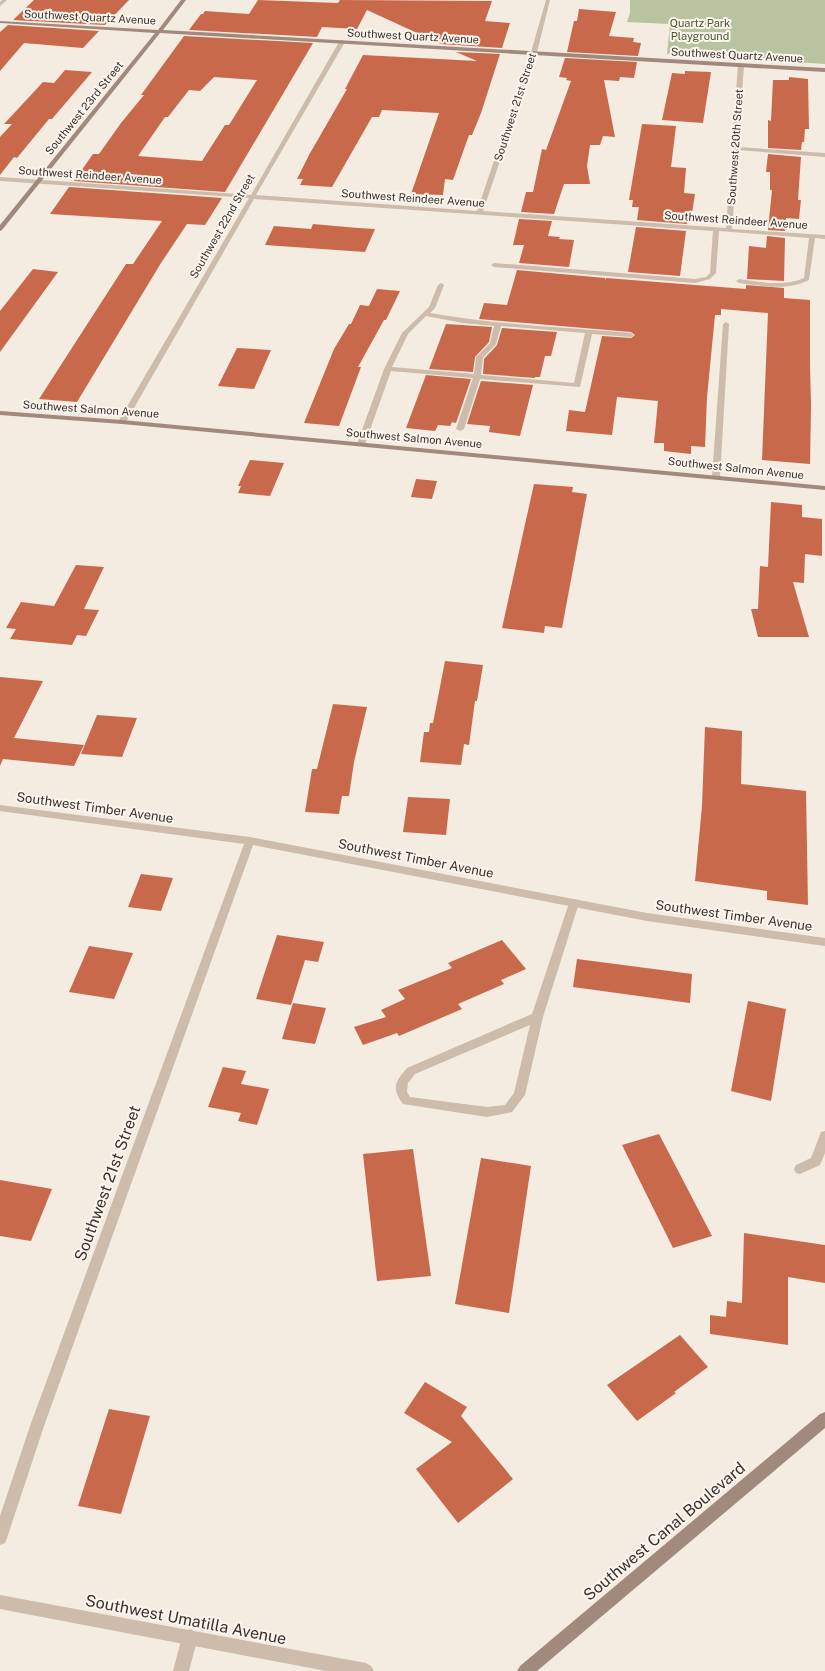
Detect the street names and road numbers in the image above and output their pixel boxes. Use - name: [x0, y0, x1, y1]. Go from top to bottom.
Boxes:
- street label: Southwest Quartz Avenue: [24, 8, 156, 26]
- street label: Southwest Quartz Avenue: [347, 27, 479, 45]
- street label: Southwest Quartz Avenue: [671, 46, 803, 64]
- street label: Southwest 21st Street: [492, 51, 538, 163]
- street label: Southwest 23rd Street: [43, 59, 125, 157]
- street label: Southwest 20th Street: [725, 89, 745, 205]
- street label: Southwest Reindeer Avenue: [18, 164, 162, 186]
- street label: Southwest 22nd Street: [187, 172, 257, 280]
- street label: Southwest Reindeer Avenue: [341, 187, 485, 209]
- street label: Southwest Reindeer Avenue: [664, 209, 808, 231]
- street label: Southwest Salmon Avenue: [22, 398, 160, 420]
- street label: Southwest Salmon Avenue: [345, 426, 483, 450]
- street label: Southwest Salmon Avenue: [667, 455, 805, 481]
- street label: Southwest Timber Avenue: [16, 789, 174, 826]
- street label: Southwest Timber Avenue: [337, 836, 495, 881]
- street label: Southwest Timber Avenue: [655, 897, 813, 934]
- street label: Southwest 21st Street: [70, 1103, 145, 1264]
- street label: Southwest Canal Boulevard: [580, 1458, 749, 1605]
- street label: Southwest Umatilla Avenue: [84, 1591, 288, 1648]

